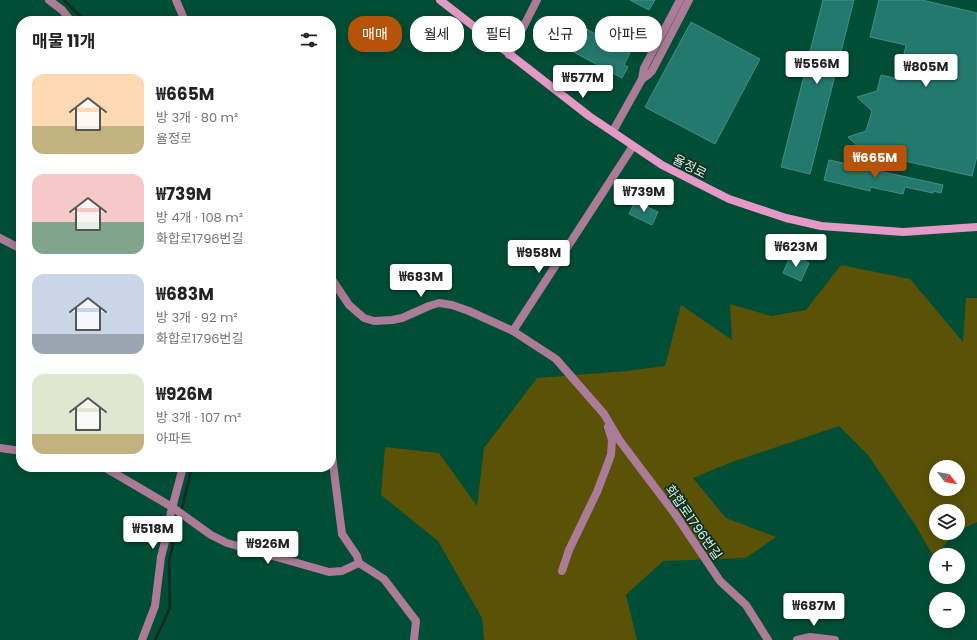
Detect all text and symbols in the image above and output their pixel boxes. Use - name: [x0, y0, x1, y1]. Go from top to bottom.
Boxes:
- chip: 매매: [348, 16, 402, 52]
- chip: 월세: [410, 16, 464, 52]
- chip: 필터: [472, 16, 525, 52]
- chip: 신규: [533, 16, 587, 52]
- chip: 아파트: [595, 16, 662, 52]
- text: 매물 11개: [32, 29, 95, 53]
- icon: filters: [298, 29, 320, 51]
- pin: ₩556M: [789, 51, 845, 85]
- text: ₩556M: [795, 54, 839, 73]
- pin: ₩805M: [898, 54, 954, 88]
- text: ₩805M: [904, 57, 948, 76]
- pin: ₩577M: [555, 65, 611, 99]
- text: ₩577M: [562, 68, 604, 87]
- text: ₩665M: [156, 82, 214, 106]
- icon: home: [64, 90, 112, 138]
- text: 방 3개 · 80 m²: [156, 108, 238, 127]
- text: 율정로: [156, 129, 192, 148]
- pin: ₩665M: [847, 145, 903, 179]
- text: ₩665M: [853, 148, 897, 167]
- street label: 율정로: [669, 150, 710, 183]
- pin: ₩739M: [616, 179, 672, 213]
- text: ₩739M: [156, 182, 211, 206]
- text: ₩739M: [623, 182, 665, 201]
- icon: home: [64, 190, 112, 238]
- text: 방 4개 · 108 m²: [156, 208, 243, 227]
- text: 화합로1796번길: [156, 229, 244, 248]
- pin: ₩623M: [768, 234, 824, 268]
- text: ₩623M: [774, 237, 818, 256]
- pin: ₩958M: [511, 240, 567, 274]
- text: ₩958M: [517, 243, 561, 262]
- pin: ₩683M: [393, 264, 449, 298]
- text: ₩683M: [399, 267, 443, 286]
- text: ₩683M: [156, 282, 214, 306]
- icon: home: [64, 290, 112, 338]
- text: 방 3개 · 92 m²: [156, 308, 238, 327]
- text: 화합로1796번길: [156, 329, 244, 348]
- text: ₩926M: [156, 382, 213, 406]
- icon: home: [64, 390, 112, 438]
- text: 방 3개 · 107 m²: [156, 408, 241, 427]
- text: 아파트: [156, 429, 192, 448]
- north arrow: [929, 460, 965, 496]
- map controls: [929, 460, 965, 628]
- street label: 화합로1796번길: [661, 481, 726, 564]
- button: layers: [929, 504, 965, 540]
- pin: ₩518M: [125, 516, 181, 550]
- text: ₩518M: [132, 519, 174, 538]
- pin: ₩926M: [240, 531, 296, 565]
- text: ₩926M: [246, 534, 290, 553]
- button: +: [929, 548, 965, 584]
- button: −: [929, 592, 965, 628]
- pin: ₩687M: [786, 593, 842, 627]
- text: ₩687M: [792, 596, 836, 615]

